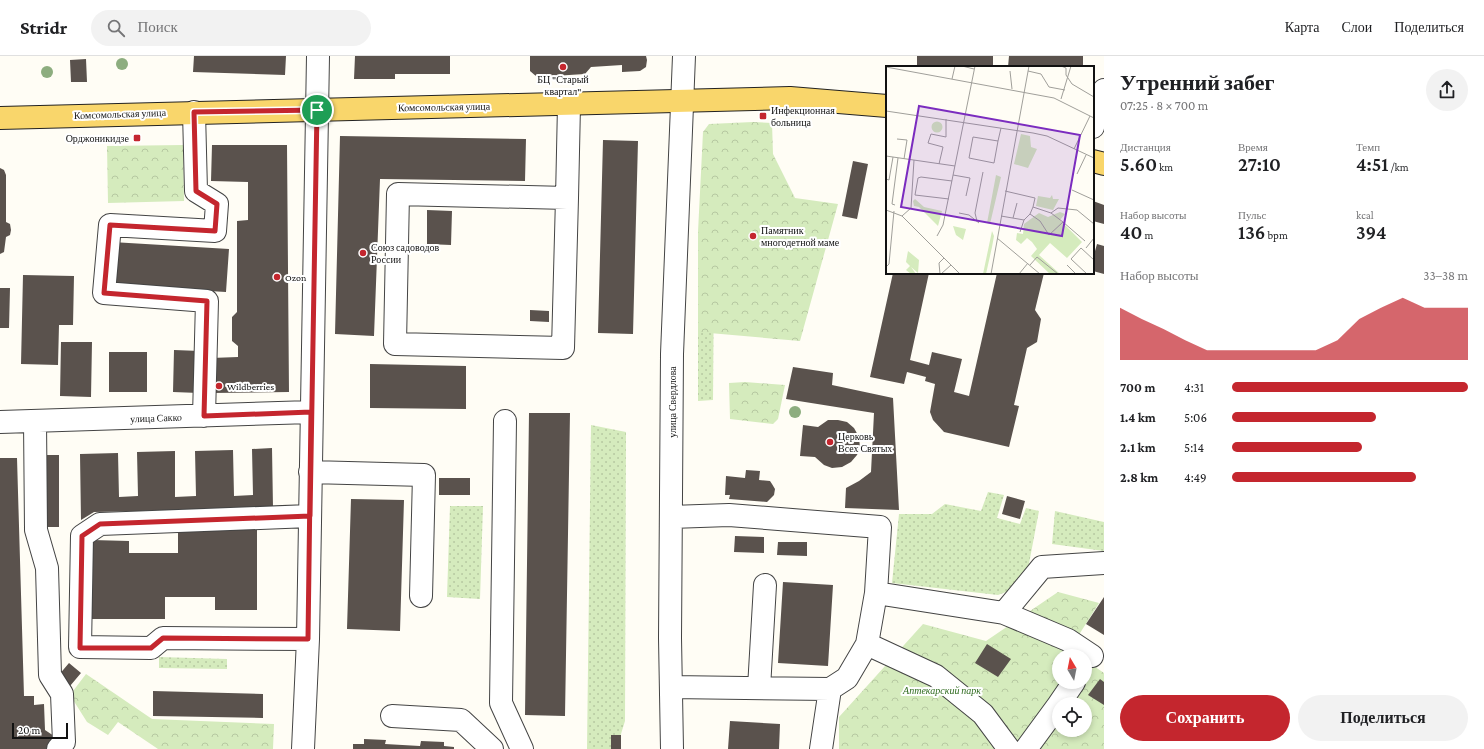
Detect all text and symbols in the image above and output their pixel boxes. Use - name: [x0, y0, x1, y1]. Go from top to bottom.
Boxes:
- search box: [91, 10, 371, 46]
- text: Stridr: [20, 17, 67, 38]
- icon: search: [105, 17, 127, 39]
- text: Поиск: [137, 19, 178, 35]
- text: Карта: [1285, 19, 1319, 35]
- text: Слои: [1341, 19, 1372, 35]
- text: Поделиться: [1394, 19, 1464, 35]
- marker: БЦ "Старый квартал": [558, 62, 568, 72]
- inset map: [886, 66, 1094, 274]
- button: share: [1426, 69, 1468, 111]
- text: Утренний забег: [1120, 70, 1274, 95]
- place label: БЦ "Старый квартал": [537, 74, 589, 97]
- pin: [300, 93, 334, 127]
- text: 07:25 · 8 × 700 m: [1120, 98, 1208, 113]
- icon: arrive: [306, 99, 328, 121]
- street label: Комсомольская улица: [398, 101, 491, 113]
- place label: Инфекционная больница: [771, 105, 835, 128]
- street label: Комсомольская улица: [74, 107, 167, 121]
- marker: Инфекционная больница: [758, 111, 768, 121]
- place label: Орджоникидзе: [66, 133, 130, 144]
- marker: Орджоникидзе: [132, 133, 142, 143]
- text: Дистанция: [1120, 141, 1171, 153]
- text: Время: [1238, 141, 1268, 153]
- text: Темп: [1356, 141, 1380, 153]
- text: 5.60: [1120, 153, 1157, 175]
- text: 27:10: [1238, 153, 1281, 175]
- text: 4:51: [1356, 153, 1388, 175]
- text: km: [1157, 161, 1173, 173]
- text: /km: [1388, 161, 1409, 173]
- text: Набор высоты: [1120, 209, 1187, 221]
- text: Пульс: [1238, 209, 1266, 221]
- text: kcal: [1356, 209, 1374, 221]
- text: 40: [1120, 221, 1142, 243]
- text: 136: [1238, 221, 1265, 243]
- text: 394: [1356, 221, 1386, 243]
- place label: Памятник многодетной маме: [761, 225, 840, 248]
- text: m: [1142, 229, 1153, 241]
- text: bpm: [1265, 229, 1288, 241]
- marker: Памятник многодетной маме: [748, 231, 758, 241]
- place label: Союз садоводов России: [371, 242, 440, 265]
- marker: Союз садоводов России: [358, 248, 368, 258]
- text: Набор высоты: [1120, 268, 1199, 283]
- text: 33–38 m: [1423, 268, 1468, 283]
- marker: Ozon: [272, 272, 282, 282]
- place label: Ozon: [285, 272, 307, 283]
- street label: улица Свердлова: [667, 366, 678, 438]
- text: 700 m: [1120, 380, 1155, 395]
- text: 4:31: [1184, 380, 1204, 395]
- marker: Wildberries: [214, 381, 224, 391]
- place label: Wildberries: [227, 381, 274, 392]
- text: 1.4 km: [1120, 410, 1156, 425]
- text: 5:06: [1184, 410, 1207, 425]
- street label: улица Сакко: [130, 412, 182, 424]
- place label: Церковь Всех Святых: [838, 431, 892, 454]
- marker: Церковь Всех Святых: [825, 437, 835, 447]
- text: 2.1 km: [1120, 440, 1156, 455]
- text: 5:14: [1184, 440, 1204, 455]
- text: 2.8 km: [1120, 470, 1158, 485]
- text: 4:49: [1184, 470, 1207, 485]
- north arrow: [1052, 649, 1092, 689]
- map controls: [1052, 649, 1092, 737]
- park label: Аптекарский парк: [902, 685, 981, 696]
- button: Сохранить: [1120, 695, 1290, 741]
- button: Поделиться: [1298, 695, 1468, 741]
- button: locate: [1052, 697, 1092, 737]
- scale bar: [12, 721, 68, 740]
- text: 20 m: [18, 724, 40, 736]

